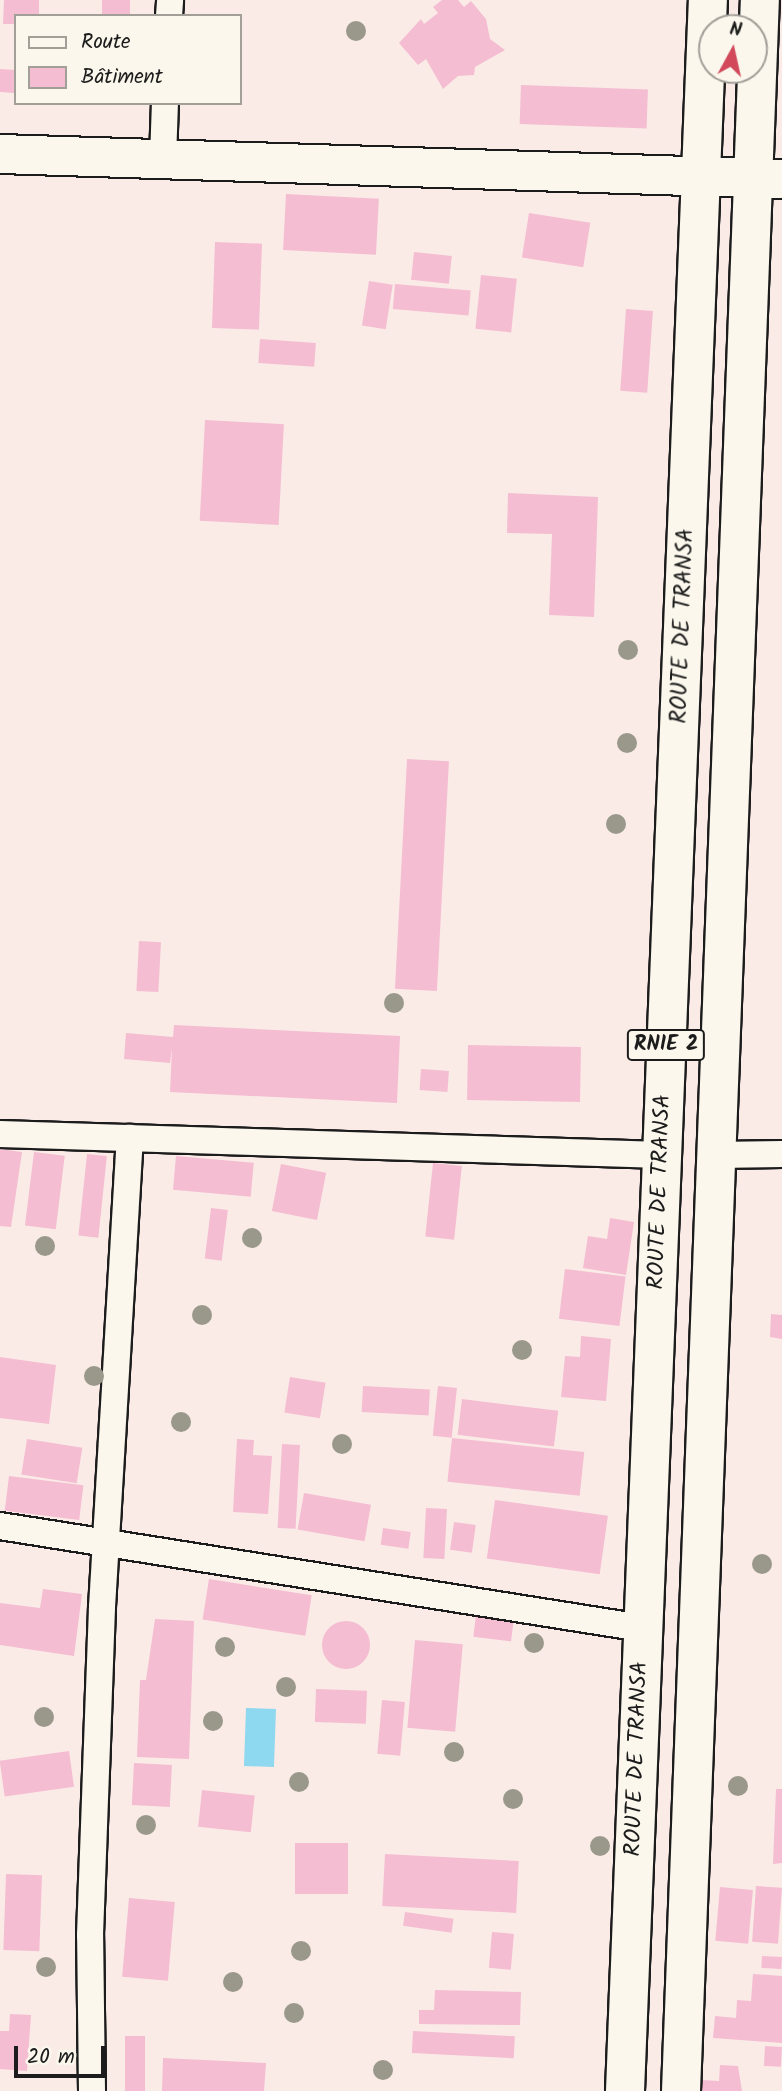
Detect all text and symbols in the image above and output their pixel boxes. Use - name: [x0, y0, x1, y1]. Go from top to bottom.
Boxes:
- legend: [14, 14, 242, 105]
- north arrow: [698, 14, 768, 84]
- text: N: [728, 14, 744, 46]
- text: Route: [81, 26, 130, 59]
- text: Bâtiment: [81, 61, 163, 94]
- street label: ROUTE DE TRANSA: [666, 528, 700, 724]
- road number: RNIE 2: [626, 1028, 706, 1062]
- street label: ROUTE DE TRANSA: [643, 1094, 677, 1290]
- street label: ROUTE DE TRANSA: [620, 1661, 654, 1857]
- scale bar: [18, 2032, 108, 2076]
- text: 20 m: [27, 2041, 75, 2074]

